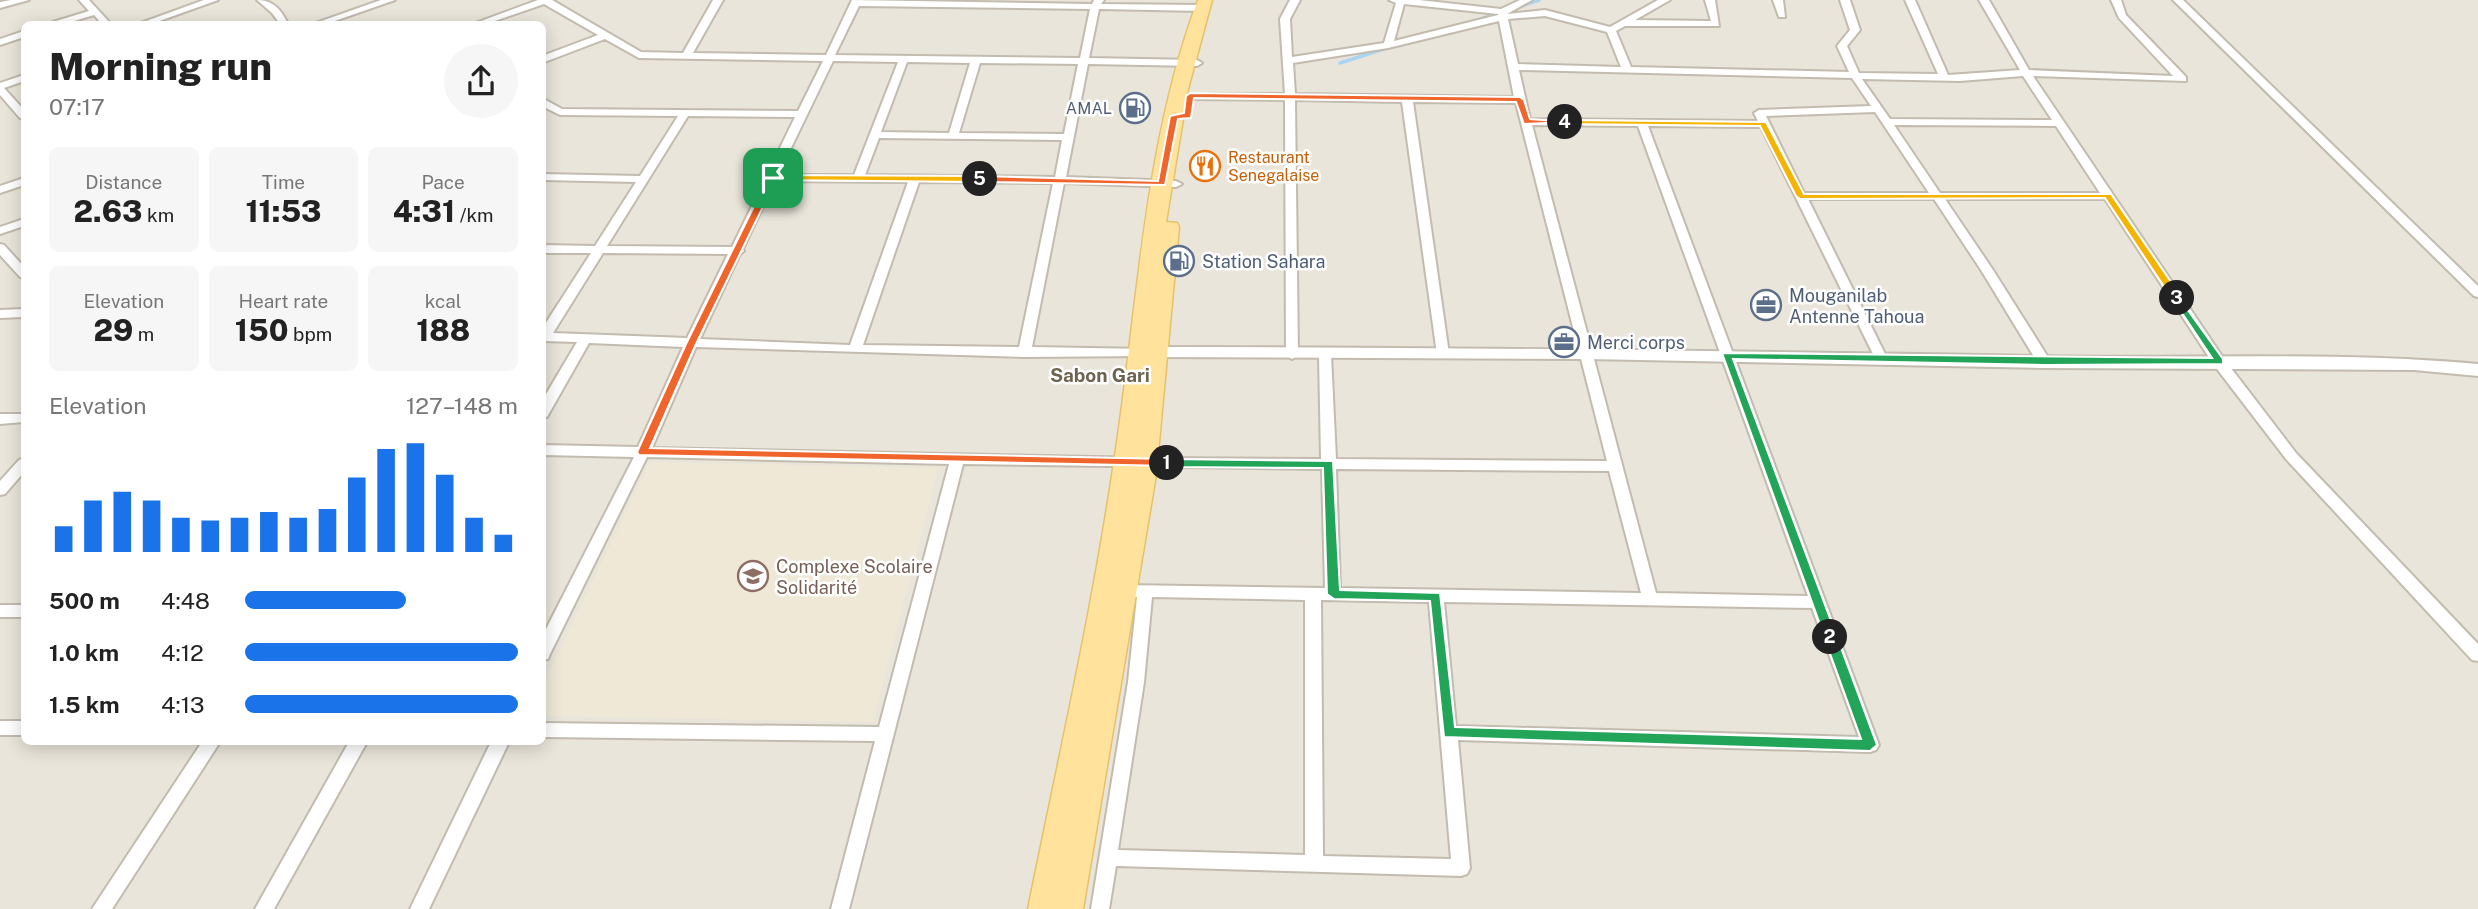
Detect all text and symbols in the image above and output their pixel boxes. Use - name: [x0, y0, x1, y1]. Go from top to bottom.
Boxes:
- text: Morning run: [49, 44, 272, 89]
- button: share: [444, 44, 518, 118]
- fuel station icon: AMAL: [1118, 91, 1152, 125]
- text: 07:17: [49, 93, 105, 120]
- place label: AMAL: [1066, 99, 1112, 118]
- pin: 4: [1548, 104, 1582, 140]
- text: 4: [1558, 110, 1571, 132]
- pin: [743, 148, 803, 208]
- place label: Restaurant Senegalaise: [1228, 148, 1319, 185]
- restaurant icon: Restaurant Senegalaise: [1188, 149, 1222, 183]
- icon: arrive: [754, 159, 792, 197]
- pin: 5: [962, 162, 998, 196]
- text: 5: [973, 167, 986, 189]
- text: Distance: [85, 171, 162, 193]
- text: Time: [262, 171, 305, 193]
- text: Pace: [421, 171, 465, 193]
- text: 2.63: [73, 193, 142, 229]
- text: 11:53: [245, 193, 322, 229]
- text: 4:31: [393, 193, 455, 229]
- text: km: [142, 204, 174, 226]
- text: /km: [455, 204, 494, 226]
- fuel station icon: Station Sahara: [1162, 244, 1196, 278]
- place label: Station Sahara: [1202, 251, 1326, 272]
- pin: 3: [2160, 280, 2194, 316]
- place label: Mouganilab Antenne Tahoua: [1789, 285, 1924, 327]
- text: 3: [2170, 286, 2183, 308]
- office icon: Mouganilab Antenne Tahoua: [1749, 288, 1783, 322]
- text: Elevation: [84, 290, 164, 312]
- text: Heart rate: [239, 290, 328, 312]
- text: kcal: [425, 290, 462, 312]
- text: 29: [93, 312, 133, 348]
- text: 150: [235, 312, 288, 348]
- text: 188: [416, 312, 470, 348]
- text: m: [133, 323, 154, 345]
- text: bpm: [288, 323, 332, 345]
- office icon: Merci corps: [1547, 325, 1581, 359]
- place label: Merci corps: [1587, 332, 1685, 353]
- district label: Sabon Gari: [1050, 364, 1150, 386]
- text: Elevation: [49, 392, 147, 419]
- text: 127–148 m: [406, 392, 518, 419]
- pin: 1: [1150, 446, 1184, 480]
- text: 1: [1162, 451, 1171, 473]
- place label: Complexe Scolaire Solidarité: [776, 556, 933, 598]
- school or university icon: Complexe Scolaire Solidarité: [736, 559, 770, 593]
- text: 500 m: [49, 587, 120, 614]
- text: 4:48: [161, 587, 210, 614]
- pin: 2: [1812, 620, 1848, 654]
- text: 2: [1823, 625, 1836, 647]
- text: 1.0 km: [49, 639, 119, 666]
- text: 4:12: [161, 639, 204, 666]
- text: 1.5 km: [49, 691, 120, 718]
- text: 4:13: [161, 691, 205, 718]

